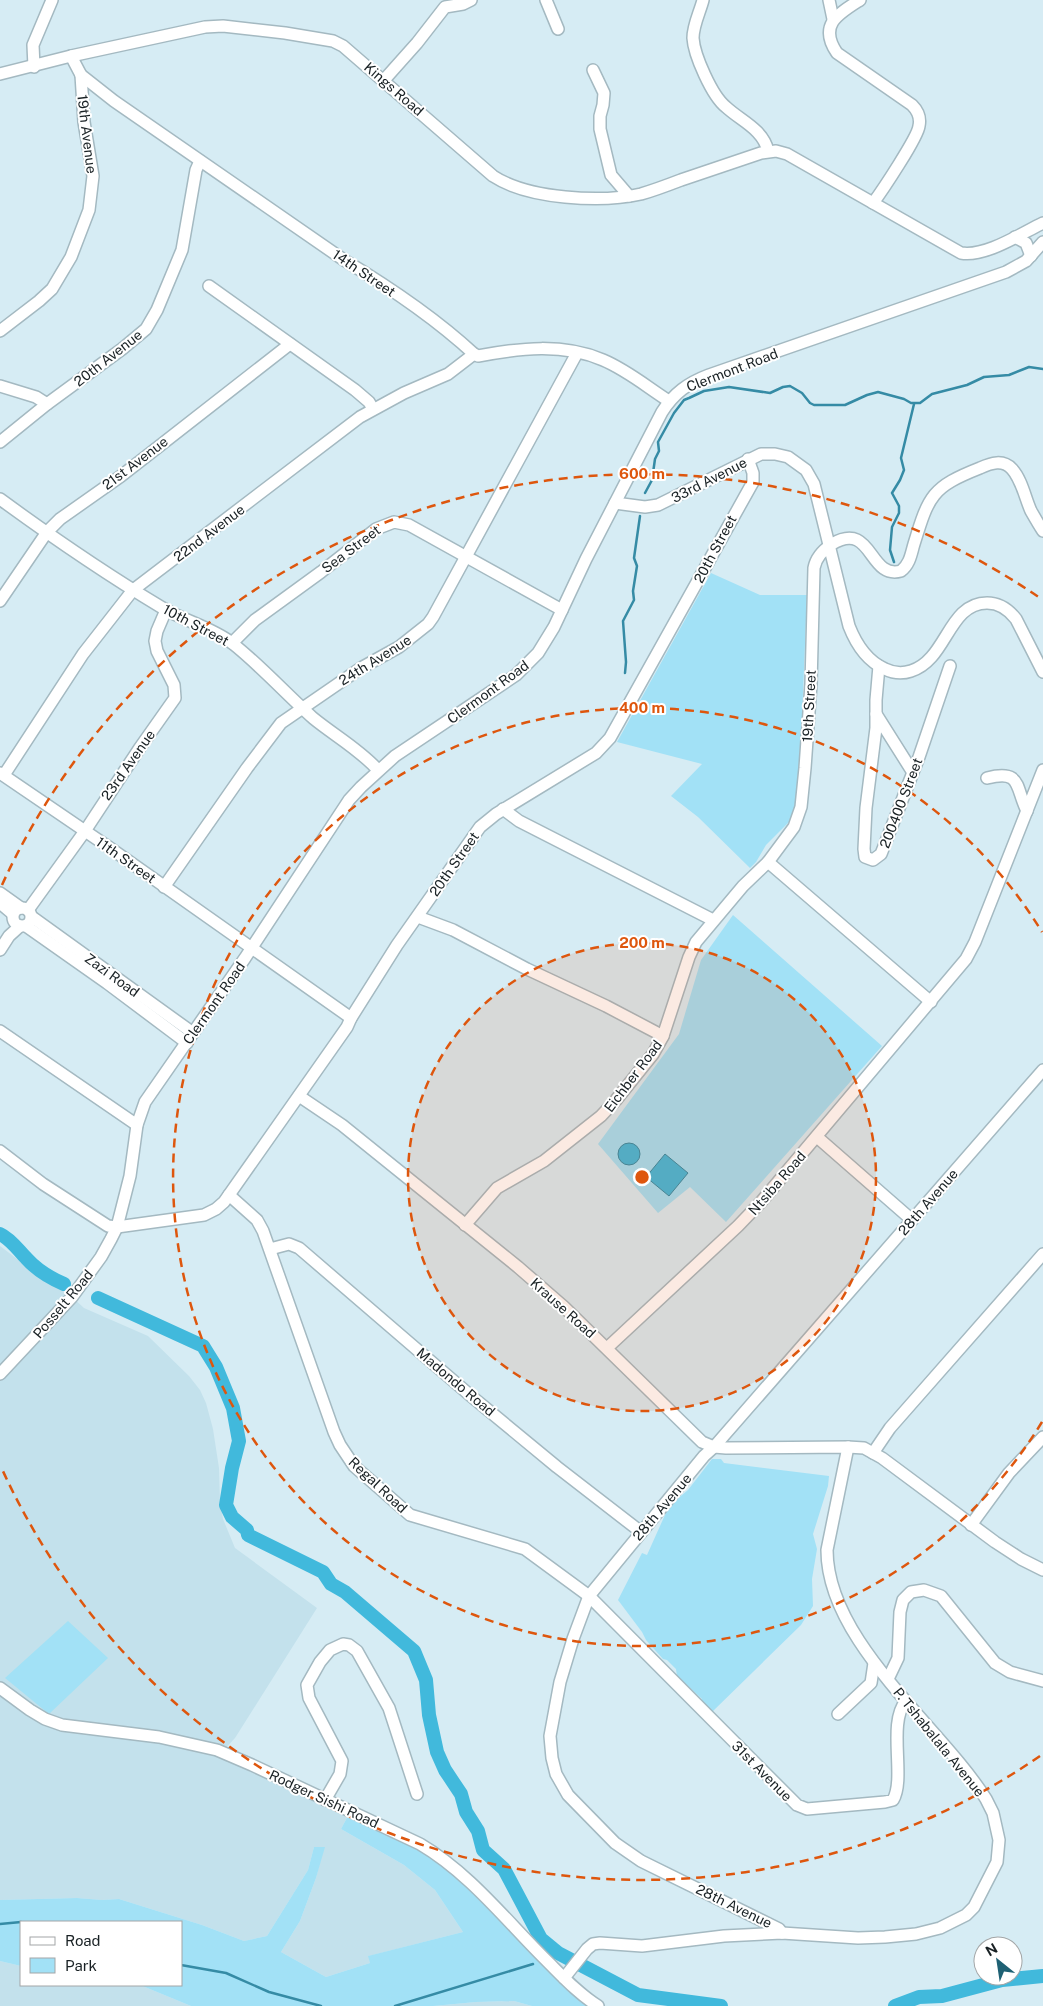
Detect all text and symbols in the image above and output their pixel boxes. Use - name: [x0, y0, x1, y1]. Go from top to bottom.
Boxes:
- street label: Kings Road: [361, 59, 427, 119]
- street label: 19th Avenue: [74, 94, 100, 174]
- street label: 14th Street: [330, 246, 398, 300]
- street label: 20th Avenue: [71, 326, 145, 390]
- street label: Clermont Road: [684, 345, 780, 395]
- street label: 21st Avenue: [99, 433, 171, 493]
- street label: 33rd Avenue: [669, 454, 750, 506]
- text: 600 m: [619, 465, 665, 482]
- street label: 22nd Avenue: [170, 501, 248, 565]
- street label: 20th Street: [690, 512, 740, 586]
- street label: Sea Street: [319, 522, 383, 576]
- street label: 10th Street: [160, 601, 232, 649]
- street label: 24th Avenue: [336, 631, 414, 689]
- street label: Clermont Road: [444, 657, 532, 727]
- street label: 19th Street: [799, 669, 819, 743]
- text: 400 m: [619, 699, 665, 716]
- street label: 23rd Avenue: [98, 727, 158, 803]
- street label: 200400 Street: [876, 756, 926, 850]
- street label: 20th Street: [426, 829, 482, 899]
- street label: 11th Street: [93, 834, 159, 886]
- text: 200 m: [619, 934, 665, 951]
- street label: Zazi Road: [82, 950, 142, 1000]
- street label: Clermont Road: [180, 959, 248, 1047]
- street label: Eichber Road: [601, 1037, 665, 1115]
- street label: Ntsiba Road: [745, 1148, 809, 1218]
- street label: 28th Avenue: [895, 1166, 961, 1238]
- centre of rings: [633, 1168, 651, 1186]
- street label: Posselt Road: [30, 1267, 96, 1341]
- street label: Krause Road: [527, 1275, 599, 1341]
- street label: Madondo Road: [414, 1345, 498, 1419]
- street label: Regal Road: [345, 1454, 411, 1516]
- street label: 28th Avenue: [629, 1470, 695, 1544]
- street label: P. Tshabalala Avenue: [890, 1684, 988, 1800]
- street label: 31st Avenue: [729, 1738, 795, 1804]
- street label: Rodger Sishi Road: [267, 1767, 381, 1831]
- street label: 28th Avenue: [693, 1881, 775, 1931]
- legend: [20, 1921, 182, 1986]
- text: Road: [65, 1932, 101, 1949]
- north arrow: [973, 1936, 1023, 1986]
- text: N: [983, 1940, 1000, 1959]
- text: Park: [65, 1957, 97, 1974]

